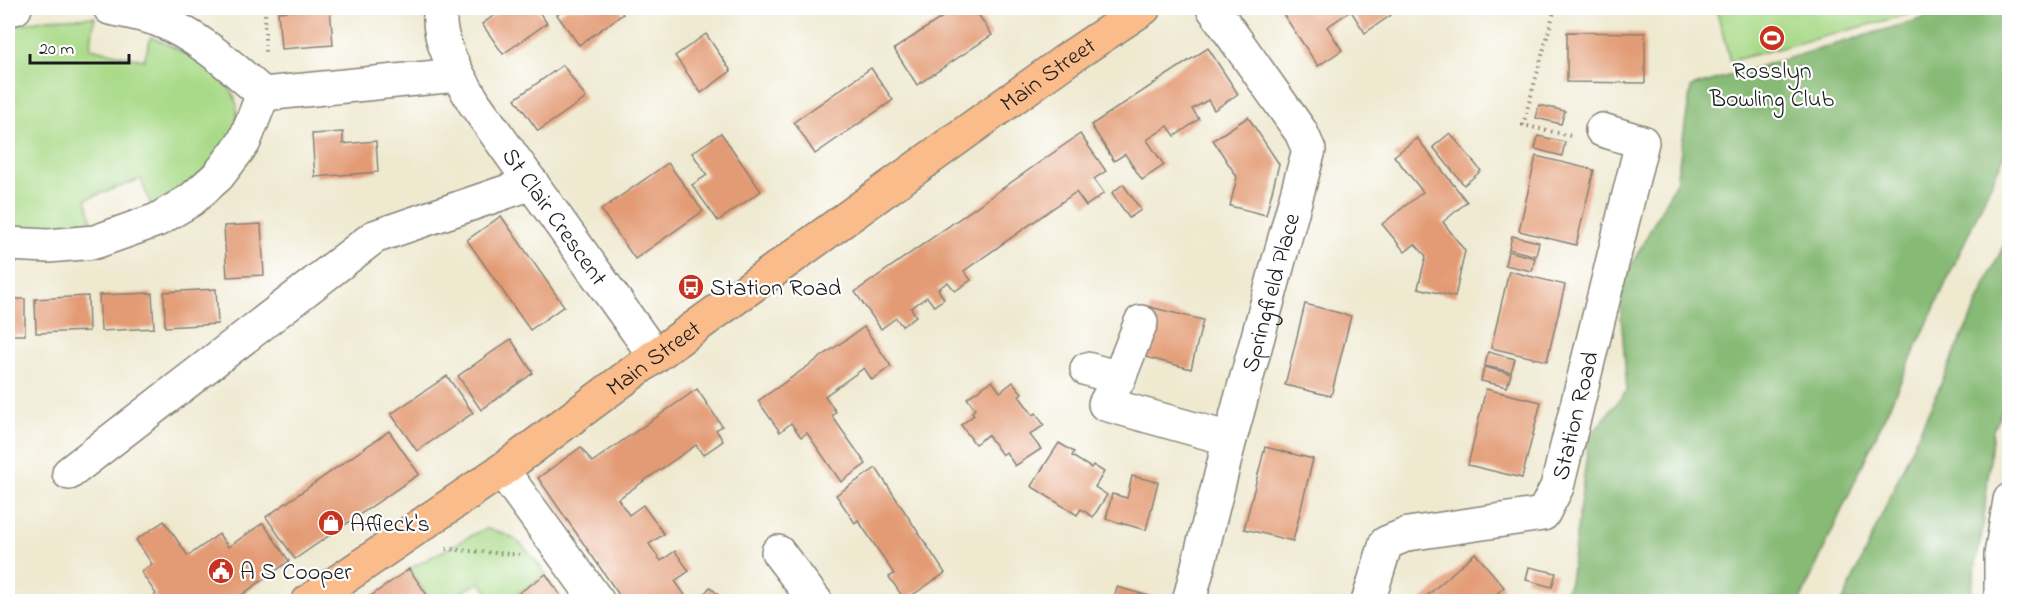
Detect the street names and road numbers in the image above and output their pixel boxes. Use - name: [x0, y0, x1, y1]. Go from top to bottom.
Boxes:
- street label: Main Street: [994, 30, 1104, 122]
- street label: St Clair Crescent: [492, 141, 615, 294]
- street label: Springfield Place: [1234, 209, 1311, 377]
- street label: Main Street: [600, 313, 709, 406]
- street label: Station Road: [1544, 348, 1610, 484]

